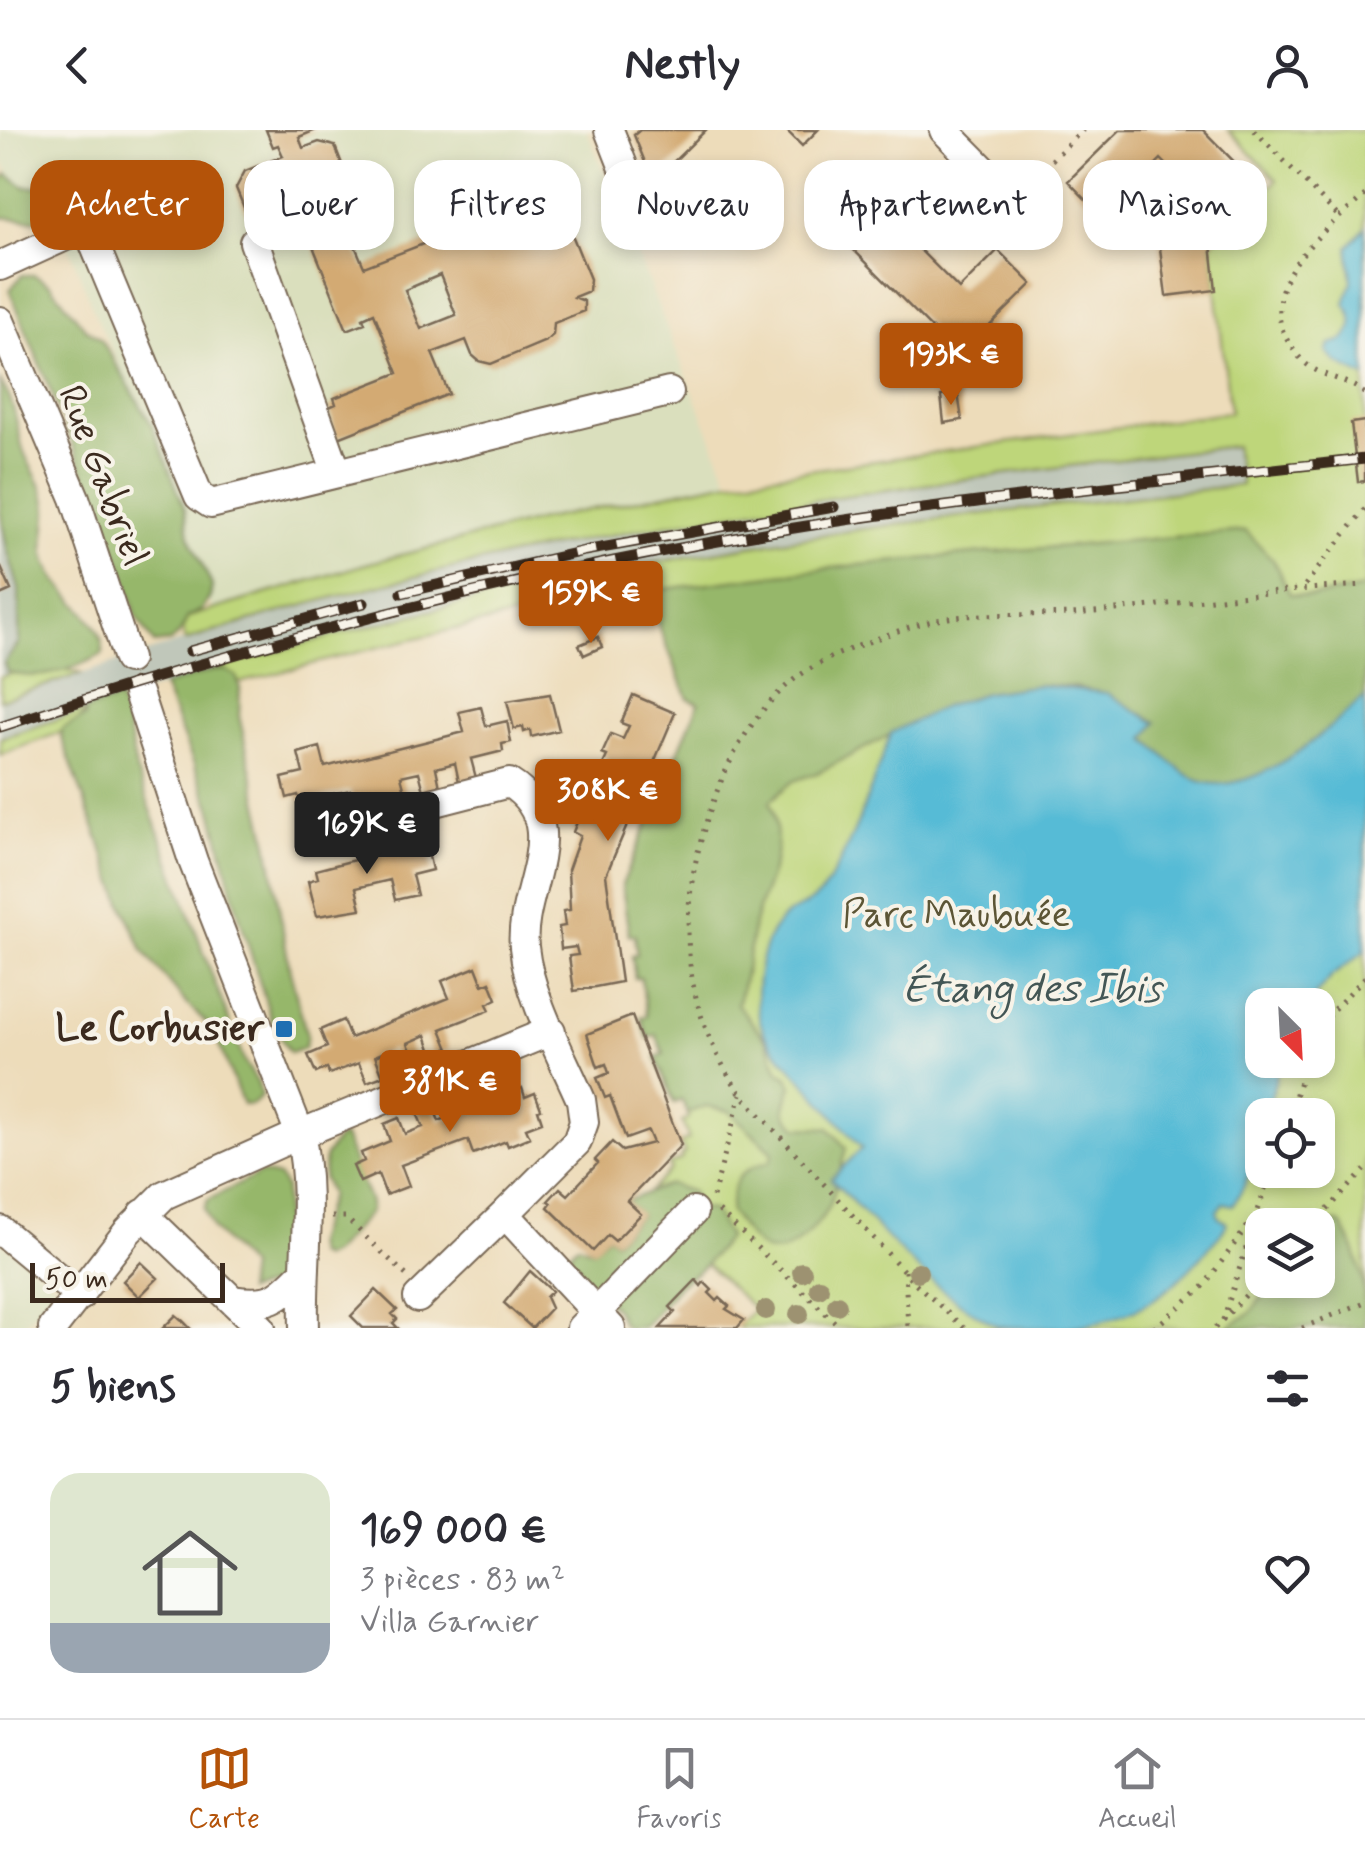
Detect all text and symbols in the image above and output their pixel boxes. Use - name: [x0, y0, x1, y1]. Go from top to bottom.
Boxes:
- text: Nestly: [624, 36, 741, 95]
- icon: back: [50, 38, 105, 93]
- icon: person: [1260, 38, 1315, 93]
- chip: Acheter: [30, 160, 224, 250]
- chip: Louer: [244, 160, 394, 250]
- chip: Filtres: [414, 160, 581, 250]
- chip: Nouveau: [601, 160, 784, 250]
- chip: Appartement: [804, 160, 1063, 250]
- chip: Maison: [1083, 160, 1267, 250]
- pin: 193K €: [870, 323, 1032, 408]
- text: 193K €: [902, 334, 1000, 376]
- street label: Rue Gabriel: [45, 379, 159, 573]
- pin: 159K €: [510, 561, 672, 646]
- text: 159K €: [541, 572, 641, 614]
- pin: 308K €: [527, 759, 689, 844]
- text: 308K €: [557, 770, 659, 812]
- pin: 169K €: [286, 792, 448, 877]
- text: 169K €: [316, 803, 418, 845]
- park label: Parc Maubuée: [842, 891, 1070, 940]
- water label: Étang des Ibis: [903, 963, 1165, 1020]
- north arrow: [1245, 988, 1335, 1078]
- map controls: [1245, 988, 1335, 1298]
- place label: Le Corbusier: [55, 1005, 265, 1054]
- marker: Le Corbusier: [273, 1018, 295, 1040]
- pin: 381K €: [369, 1050, 531, 1135]
- text: 381K €: [402, 1061, 498, 1103]
- button: locate: [1245, 1098, 1335, 1188]
- button: layers: [1245, 1208, 1335, 1298]
- scale bar: [30, 1258, 225, 1302]
- text: 50 m: [45, 1262, 108, 1299]
- text: 5 biens: [50, 1361, 176, 1416]
- icon: filters: [1260, 1361, 1315, 1416]
- text: 169 000 €: [360, 1504, 547, 1559]
- icon: home: [130, 1513, 250, 1633]
- icon: heart: [1260, 1546, 1315, 1601]
- text: 3 pièces · 83 m²: [360, 1559, 565, 1601]
- text: Villa Garnier: [360, 1601, 539, 1643]
- tab: Carte: [188, 1741, 260, 1838]
- tab: Favoris: [637, 1741, 722, 1838]
- tab: Accueil: [1098, 1741, 1177, 1838]

